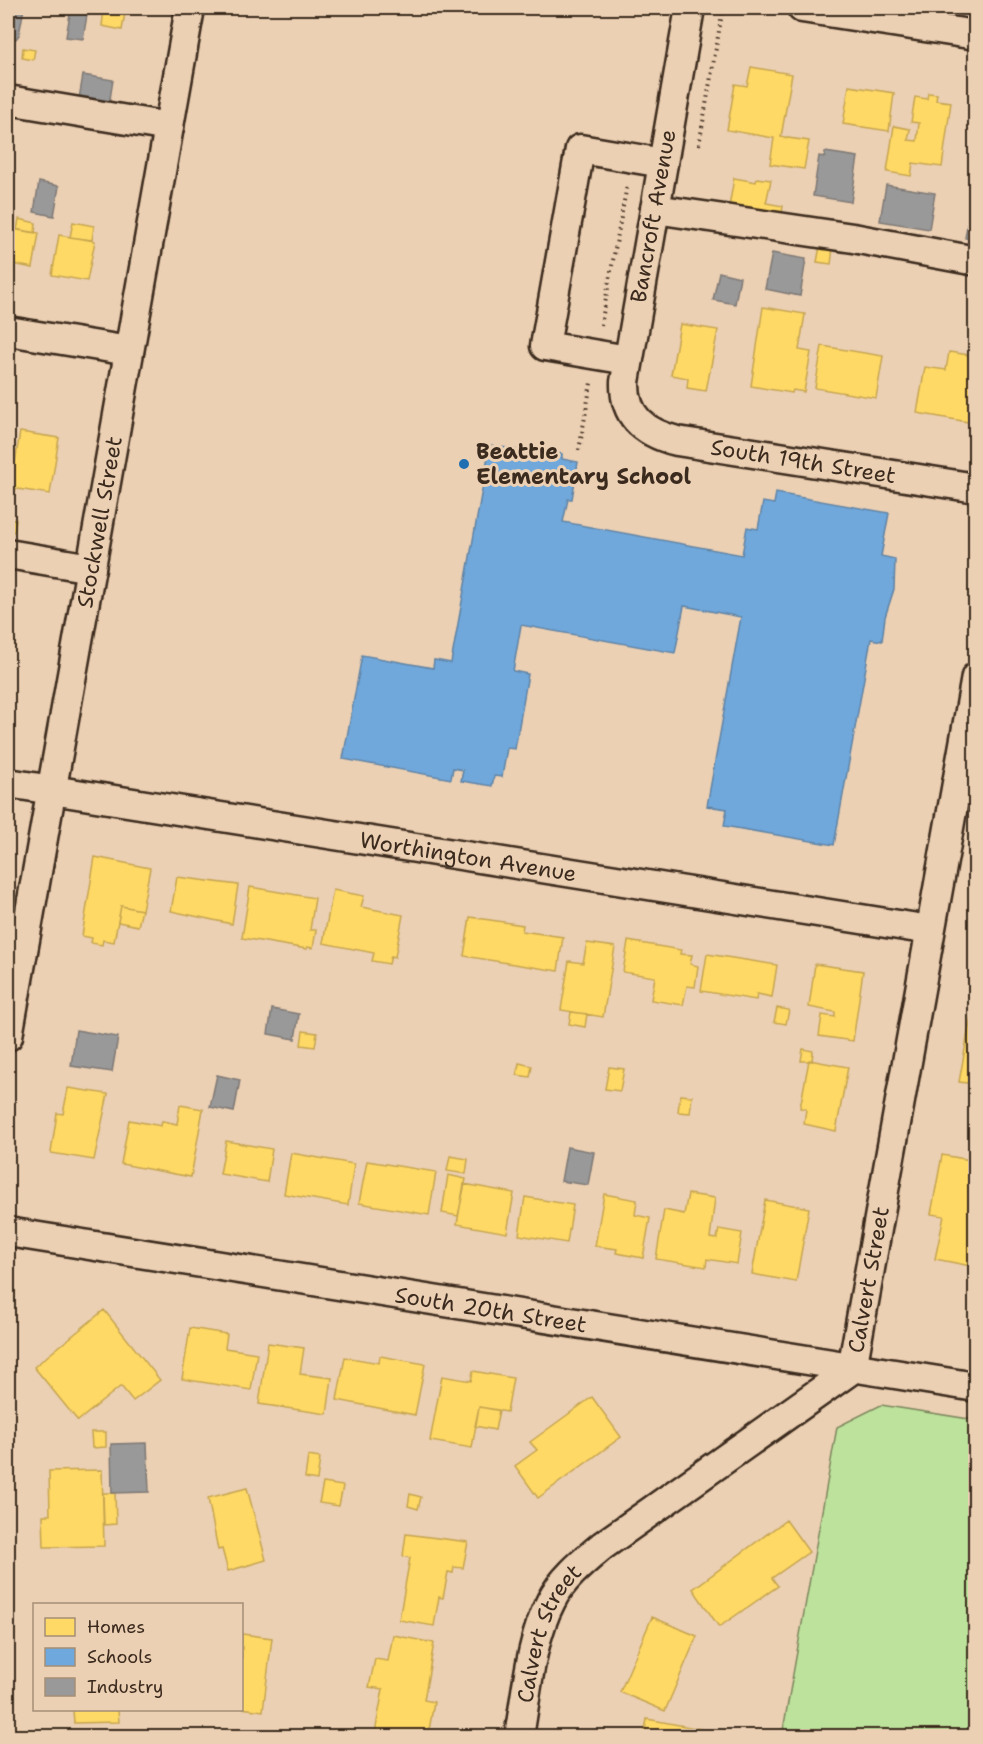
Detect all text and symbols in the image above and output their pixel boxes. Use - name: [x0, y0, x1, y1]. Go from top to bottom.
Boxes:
- street label: Bancroft Avenue: [623, 127, 683, 305]
- street label: South 19th Street: [709, 432, 898, 490]
- street label: Stockwell Street: [70, 434, 128, 610]
- place label: Beattie Elementary School: [476, 437, 692, 491]
- marker: Beattie Elementary School: [457, 457, 471, 471]
- street label: Worthington Avenue: [358, 825, 579, 888]
- street label: Calvert Street: [841, 1204, 895, 1355]
- street label: South 20th Street: [393, 1280, 589, 1339]
- street label: Calvert Street: [510, 1557, 587, 1705]
- legend: [33, 1603, 243, 1711]
- text: Homes: [87, 1615, 145, 1639]
- text: Schools: [87, 1645, 153, 1669]
- text: Industry: [87, 1675, 163, 1699]

